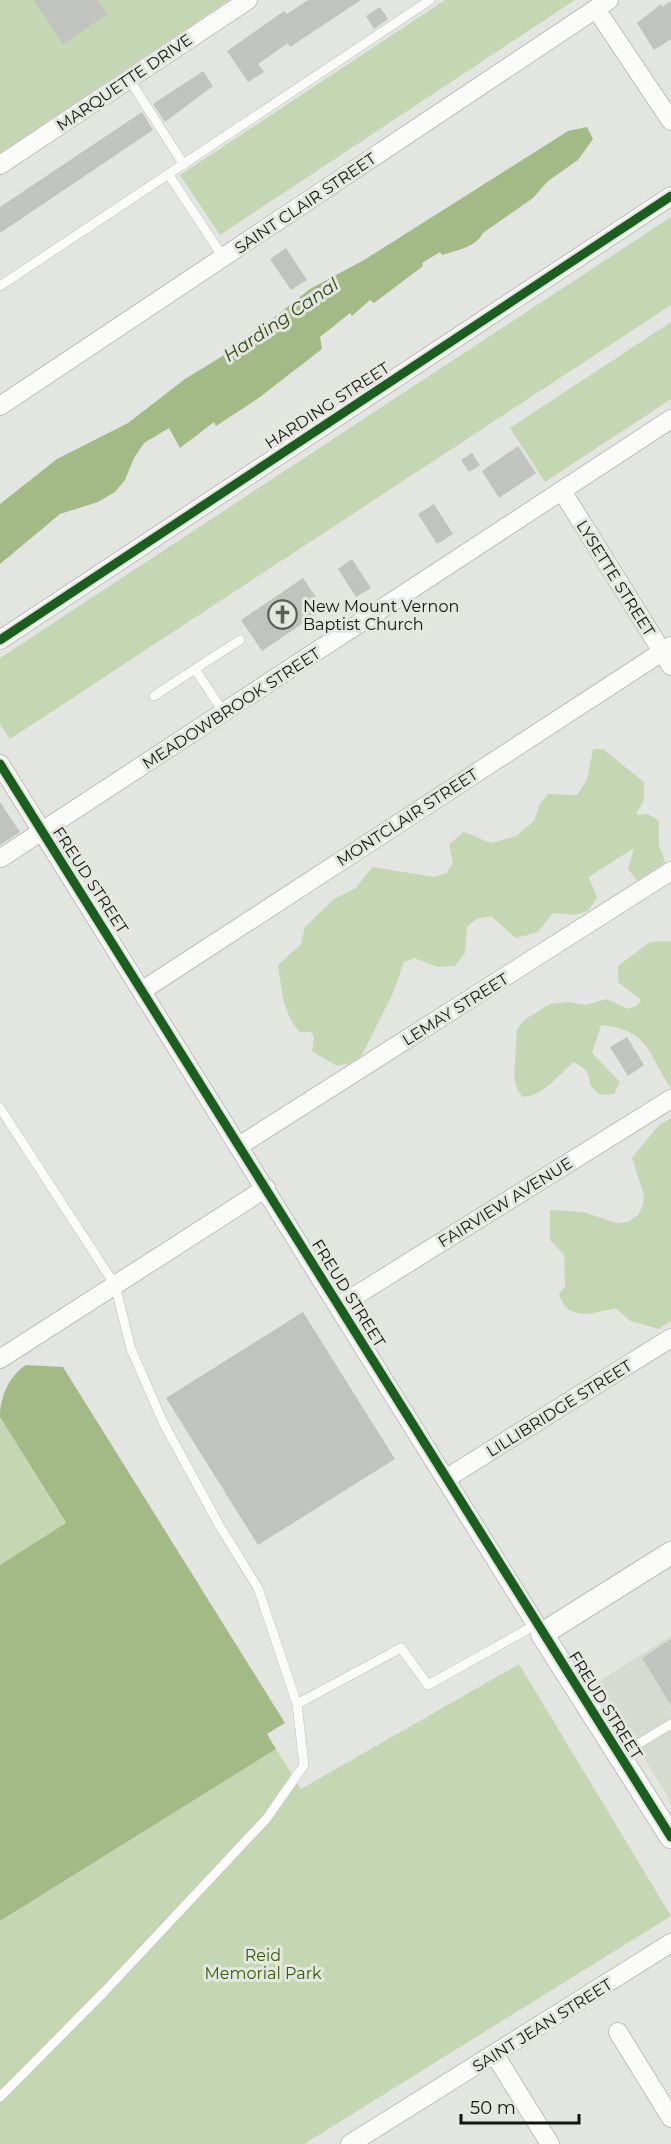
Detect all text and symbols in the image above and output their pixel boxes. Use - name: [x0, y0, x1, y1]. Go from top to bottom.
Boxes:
- street label: MARQUETTE DRIVE: [53, 30, 196, 135]
- street label: SAINT CLAIR STREET: [231, 149, 380, 258]
- water label: Harding Canal: [219, 273, 343, 367]
- street label: HARDING STREET: [261, 358, 394, 453]
- street label: LYSETTE STREET: [572, 517, 659, 640]
- place label: New Mount Vernon Baptist Church: [303, 597, 459, 634]
- church icon: New Mount Vernon Baptist Church: [266, 599, 298, 631]
- street label: MEADOWBROOK STREET: [139, 643, 325, 773]
- street label: MONTCLAIR STREET: [333, 764, 482, 870]
- street label: FREUD STREET: [49, 823, 133, 938]
- street label: LEMAY STREET: [399, 969, 513, 1050]
- street label: FAIRVIEW AVENUE: [435, 1153, 576, 1251]
- street label: FREUD STREET: [308, 1236, 390, 1351]
- street label: LILLIBRIDGE STREET: [483, 1355, 636, 1461]
- street label: FREUD STREET: [565, 1648, 647, 1763]
- park label: Reid Memorial Park: [204, 1946, 322, 1983]
- street label: SAINT JEAN STREET: [469, 1974, 616, 2076]
- scale bar: [461, 2087, 580, 2125]
- text: 50 m: [470, 2097, 516, 2119]

